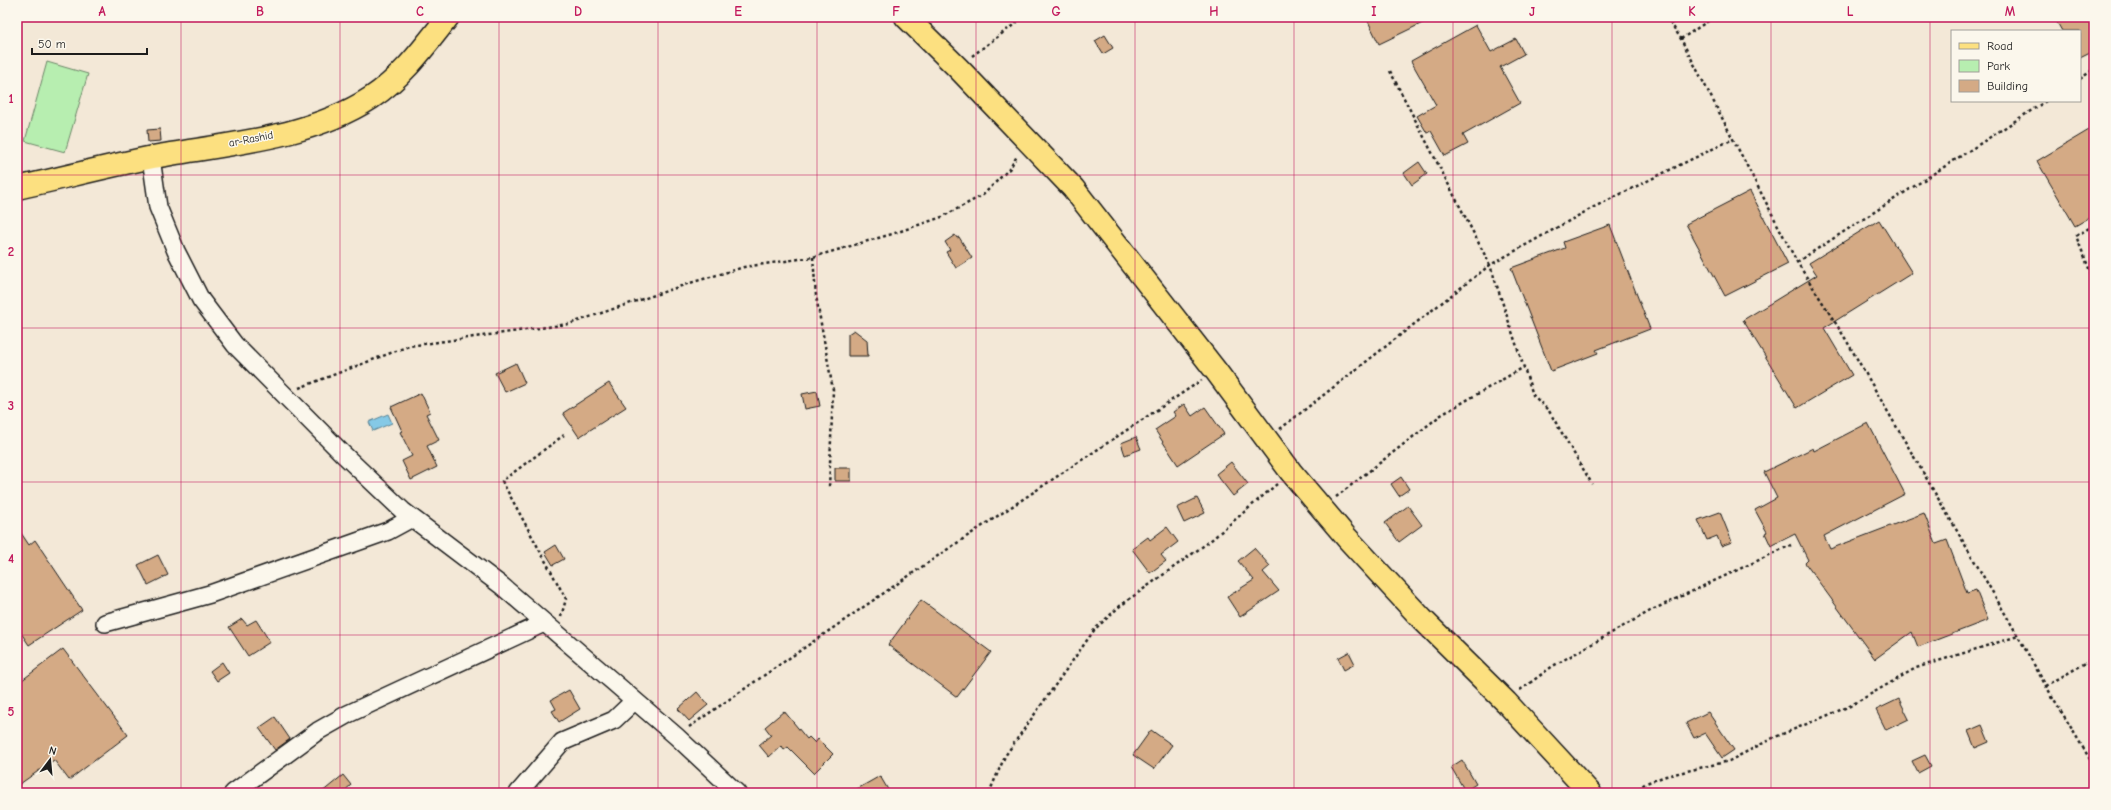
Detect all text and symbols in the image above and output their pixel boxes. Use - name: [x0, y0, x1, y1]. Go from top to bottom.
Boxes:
- text: A: [98, 4, 106, 19]
- text: B: [256, 4, 264, 19]
- text: C: [416, 4, 424, 19]
- text: D: [574, 4, 582, 19]
- text: E: [734, 4, 742, 19]
- text: F: [892, 4, 900, 19]
- text: G: [1051, 4, 1061, 19]
- text: H: [1209, 4, 1219, 19]
- text: I: [1371, 4, 1377, 19]
- text: J: [1529, 4, 1535, 19]
- text: K: [1688, 4, 1696, 19]
- text: L: [1847, 4, 1854, 19]
- text: M: [2005, 4, 2016, 19]
- scale bar: [32, 30, 147, 56]
- legend: [1951, 30, 2081, 102]
- text: 50 m: [38, 37, 66, 51]
- text: Road: [1987, 39, 2013, 53]
- text: Park: [1987, 59, 2010, 73]
- text: Building: [1987, 79, 2028, 93]
- text: 1: [8, 91, 14, 106]
- street label: ar-Rashid: [228, 128, 274, 150]
- text: 2: [8, 244, 14, 259]
- text: 3: [8, 398, 14, 413]
- text: 4: [8, 551, 14, 566]
- text: 5: [8, 704, 15, 719]
- north arrow: [30, 740, 70, 780]
- text: N: [47, 744, 58, 758]

